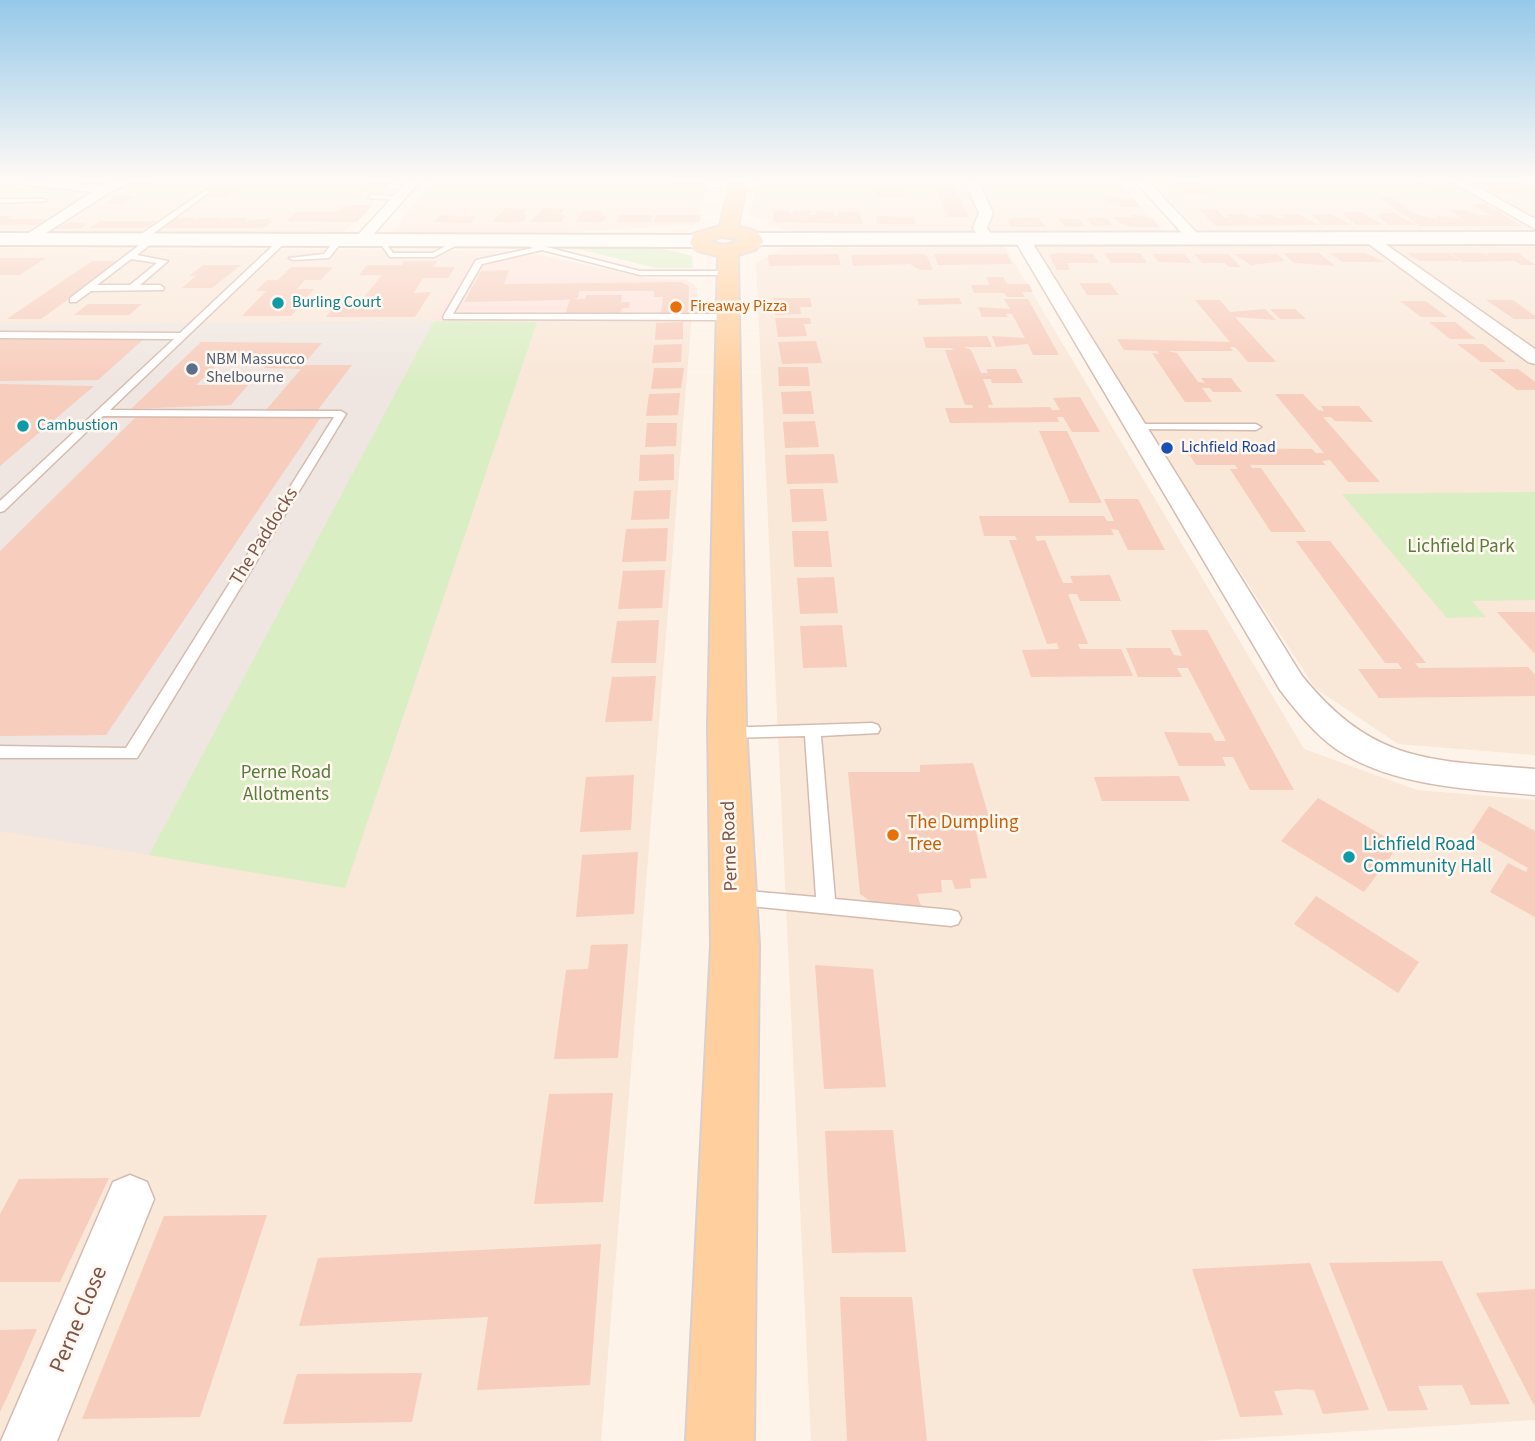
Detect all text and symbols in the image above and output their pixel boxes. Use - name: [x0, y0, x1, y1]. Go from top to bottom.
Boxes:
- place label: Burling Court: [292, 293, 381, 313]
- marker: Burling Court: [270, 295, 286, 311]
- place label: Fireaway Pizza: [690, 297, 787, 317]
- marker: Fireaway Pizza: [668, 299, 684, 315]
- place label: NBM Massucco Shelbourne: [206, 350, 305, 388]
- marker: NBM Massucco Shelbourne: [184, 361, 200, 377]
- place label: Cambustion: [37, 416, 118, 436]
- marker: Cambustion: [15, 418, 31, 434]
- place label: Lichfield Road: [1181, 438, 1276, 458]
- marker: Lichfield Road: [1159, 440, 1175, 456]
- street label: The Paddocks: [226, 484, 304, 590]
- park label: Lichfield Park: [1407, 537, 1515, 559]
- park label: Perne Road Allotments: [241, 763, 331, 807]
- street label: Perne Road: [718, 800, 744, 892]
- place label: The Dumpling Tree: [907, 813, 1019, 857]
- marker: The Dumpling Tree: [885, 827, 901, 843]
- place label: Lichfield Road Community Hall: [1363, 835, 1492, 879]
- marker: Lichfield Road Community Hall: [1341, 849, 1357, 865]
- street label: Perne Close: [45, 1263, 115, 1377]

